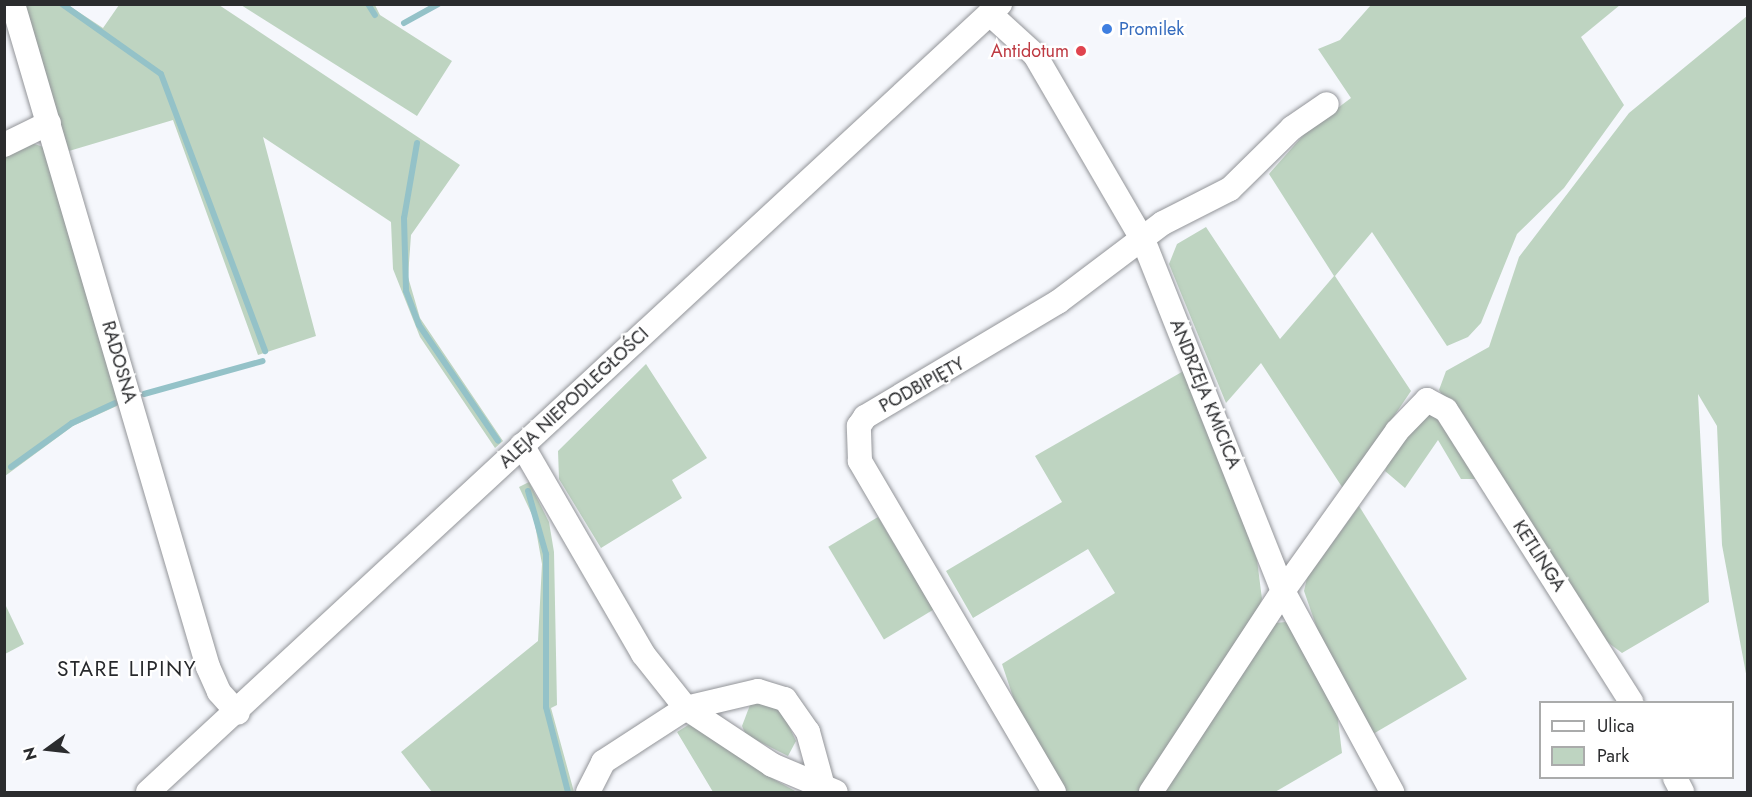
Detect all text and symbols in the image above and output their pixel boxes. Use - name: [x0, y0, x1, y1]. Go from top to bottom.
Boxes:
- place label: Promilek: [1119, 18, 1184, 40]
- marker: Promilek: [1100, 22, 1114, 36]
- place label: Antidotum: [991, 40, 1069, 62]
- marker: Antidotum: [1074, 44, 1088, 58]
- street label: ANDRZEJA KMICICA: [1165, 316, 1245, 472]
- street label: RADOSNA: [97, 319, 141, 405]
- street label: ALEJA NIEPODLEGŁOŚCI: [495, 323, 653, 473]
- street label: PODBIPIĘTY: [876, 353, 968, 417]
- street label: KETLINGA: [1508, 516, 1570, 596]
- district label: STARE LIPINY: [57, 656, 197, 682]
- legend: [1539, 701, 1734, 779]
- text: Ulica: [1597, 713, 1634, 739]
- north arrow: [18, 719, 78, 779]
- text: Park: [1597, 743, 1629, 769]
- text: N: [17, 745, 43, 763]

